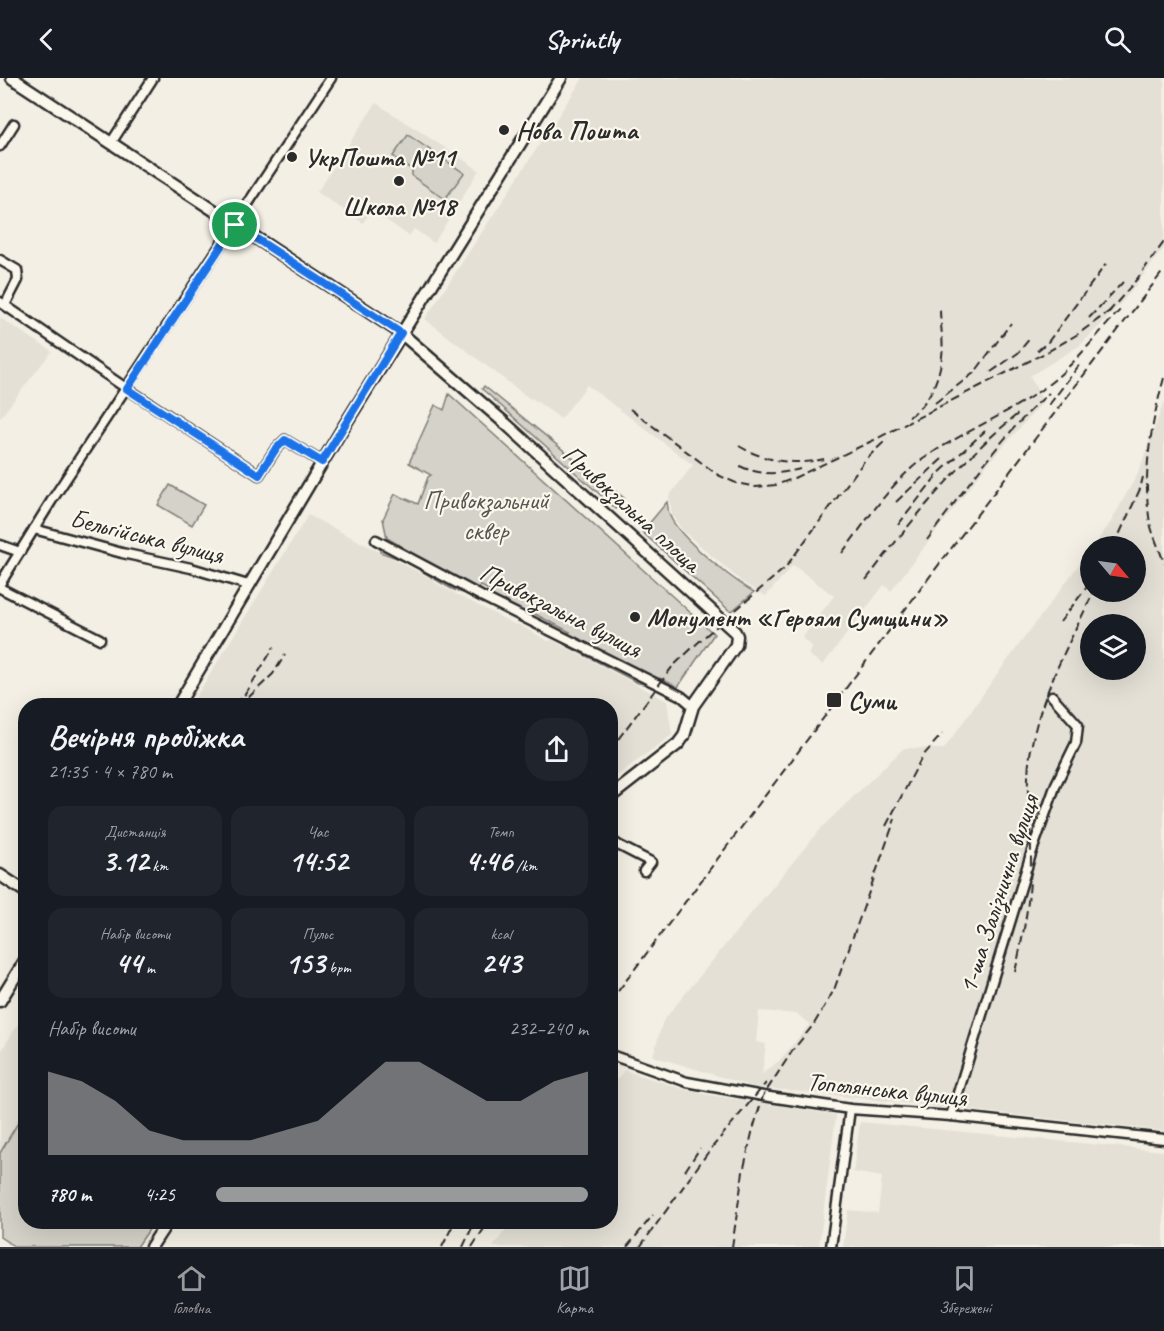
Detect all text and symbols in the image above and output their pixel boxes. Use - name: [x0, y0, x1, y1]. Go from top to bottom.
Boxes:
- text: Sprintly: [545, 22, 619, 56]
- icon: back: [30, 23, 63, 56]
- icon: search: [1101, 23, 1134, 56]
- place label: Нова Пошта: [516, 114, 640, 147]
- marker: Нова Пошта: [497, 123, 511, 137]
- place label: УкрПошта №11: [304, 141, 458, 174]
- marker: УкрПошта №11: [285, 150, 299, 164]
- marker: Школа №18: [392, 174, 406, 188]
- place label: Школа №18: [342, 190, 459, 223]
- pin: [209, 199, 260, 250]
- icon: arrive: [218, 208, 251, 241]
- street label: Привокзальна площа: [555, 438, 710, 582]
- park label: Привокзальний сквер: [423, 484, 551, 547]
- street label: Бельгійська вулиця: [67, 501, 229, 572]
- north arrow: [1080, 536, 1146, 602]
- map controls: [1080, 536, 1146, 680]
- street label: Привокзальна вулиця: [474, 556, 649, 667]
- place label: Монумент «Героям Сумщини»: [647, 601, 949, 634]
- marker: Монумент «Героям Сумщини»: [628, 610, 642, 624]
- button: layers: [1080, 614, 1146, 680]
- place label: Суми: [848, 684, 898, 717]
- marker: Суми: [825, 691, 843, 709]
- text: Вечірня пробіжка: [48, 715, 243, 757]
- button: share: [525, 718, 588, 781]
- text: 21:35 · 4 × 780 m: [48, 759, 172, 784]
- street label: 1-ша Залізнична вулиця: [951, 789, 1048, 998]
- text: Дистанція: [104, 822, 166, 842]
- text: Час: [307, 822, 329, 842]
- text: Темп: [488, 822, 514, 842]
- text: 3.12: [102, 842, 148, 880]
- text: 14:52: [288, 842, 348, 880]
- text: 4:46: [465, 842, 512, 880]
- text: km: [148, 856, 168, 876]
- text: /km: [512, 856, 537, 876]
- text: Набір висоти: [100, 924, 170, 944]
- text: Пульс: [303, 924, 333, 944]
- text: kcal: [490, 924, 512, 944]
- text: 44: [115, 944, 142, 982]
- text: 153: [285, 944, 325, 982]
- text: 243: [481, 944, 521, 982]
- text: m: [142, 958, 155, 978]
- text: bpm: [325, 958, 351, 978]
- text: Набір висоти: [48, 1016, 135, 1041]
- text: 232–240 m: [509, 1016, 588, 1041]
- street label: Тополянська вулиця: [805, 1065, 970, 1114]
- text: 780 m: [48, 1182, 91, 1207]
- text: 4:25: [144, 1182, 175, 1207]
- tab: Головна: [173, 1262, 210, 1318]
- tab: Карта: [556, 1262, 593, 1318]
- tab: Збережені: [939, 1262, 991, 1318]

